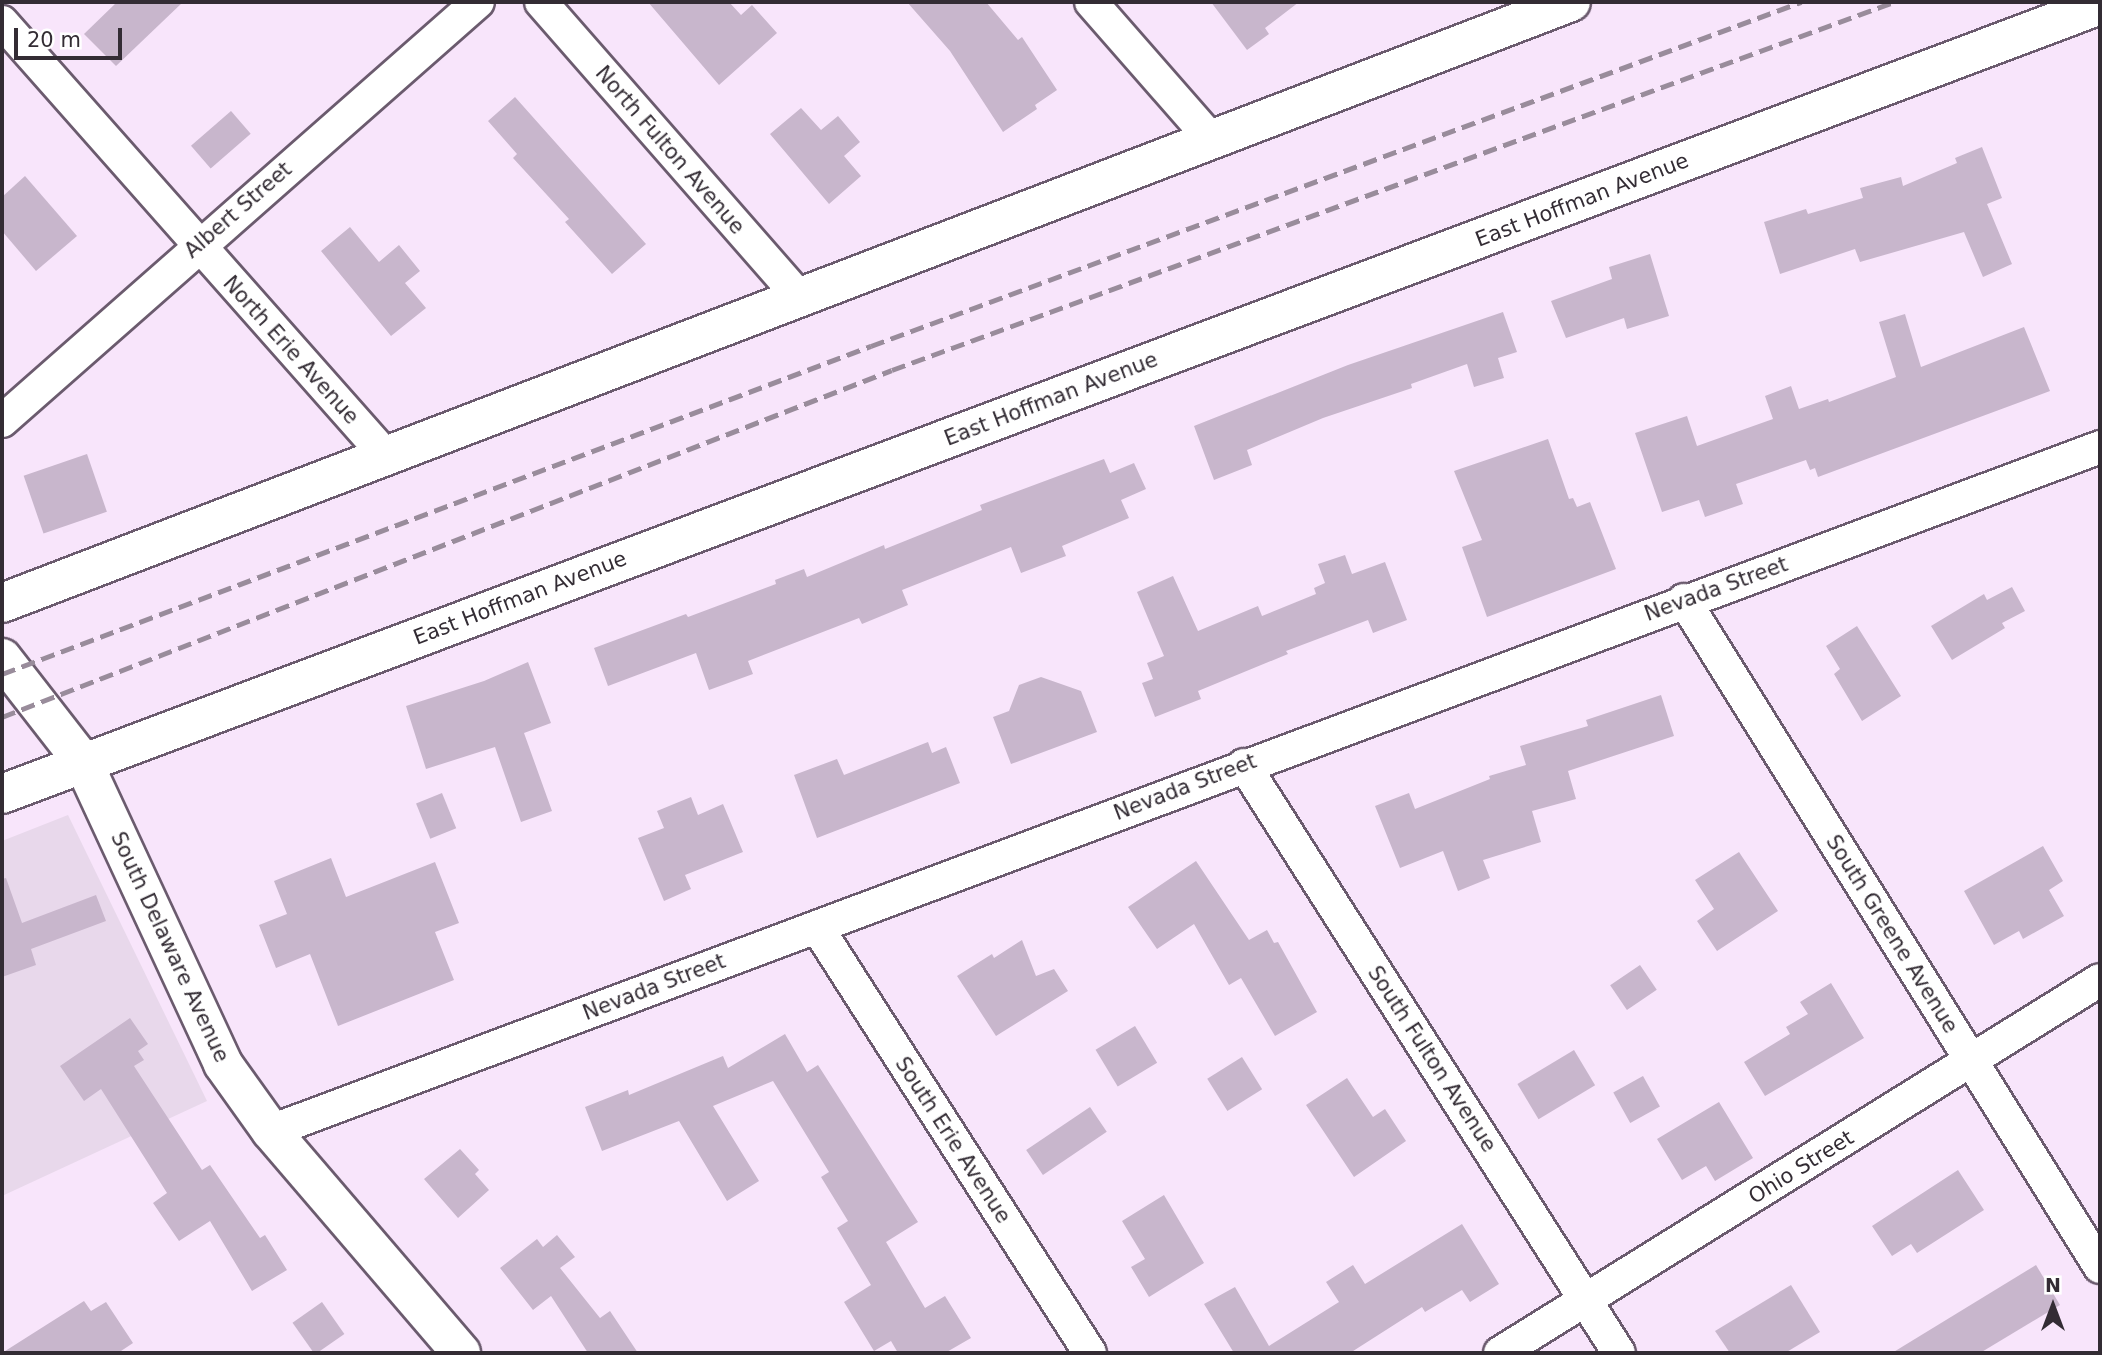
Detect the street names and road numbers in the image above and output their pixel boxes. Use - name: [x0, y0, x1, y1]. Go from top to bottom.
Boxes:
- street label: North Fulton Avenue: [590, 61, 750, 239]
- street label: East Hoffman Avenue: [1472, 148, 1692, 252]
- street label: Albert Street: [179, 157, 297, 263]
- street label: North Erie Avenue: [218, 271, 364, 429]
- street label: East Hoffman Avenue: [941, 347, 1161, 451]
- street label: East Hoffman Avenue: [410, 546, 630, 650]
- street label: Nevada Street: [1641, 551, 1791, 627]
- street label: Nevada Street: [1110, 748, 1260, 826]
- street label: South Delaware Avenue: [105, 828, 235, 1066]
- street label: South Greene Avenue: [1821, 830, 1963, 1038]
- street label: Nevada Street: [579, 948, 729, 1026]
- street label: South Fulton Avenue: [1362, 961, 1502, 1157]
- street label: South Erie Avenue: [890, 1052, 1016, 1228]
- street label: Ohio Street: [1744, 1125, 1858, 1209]

